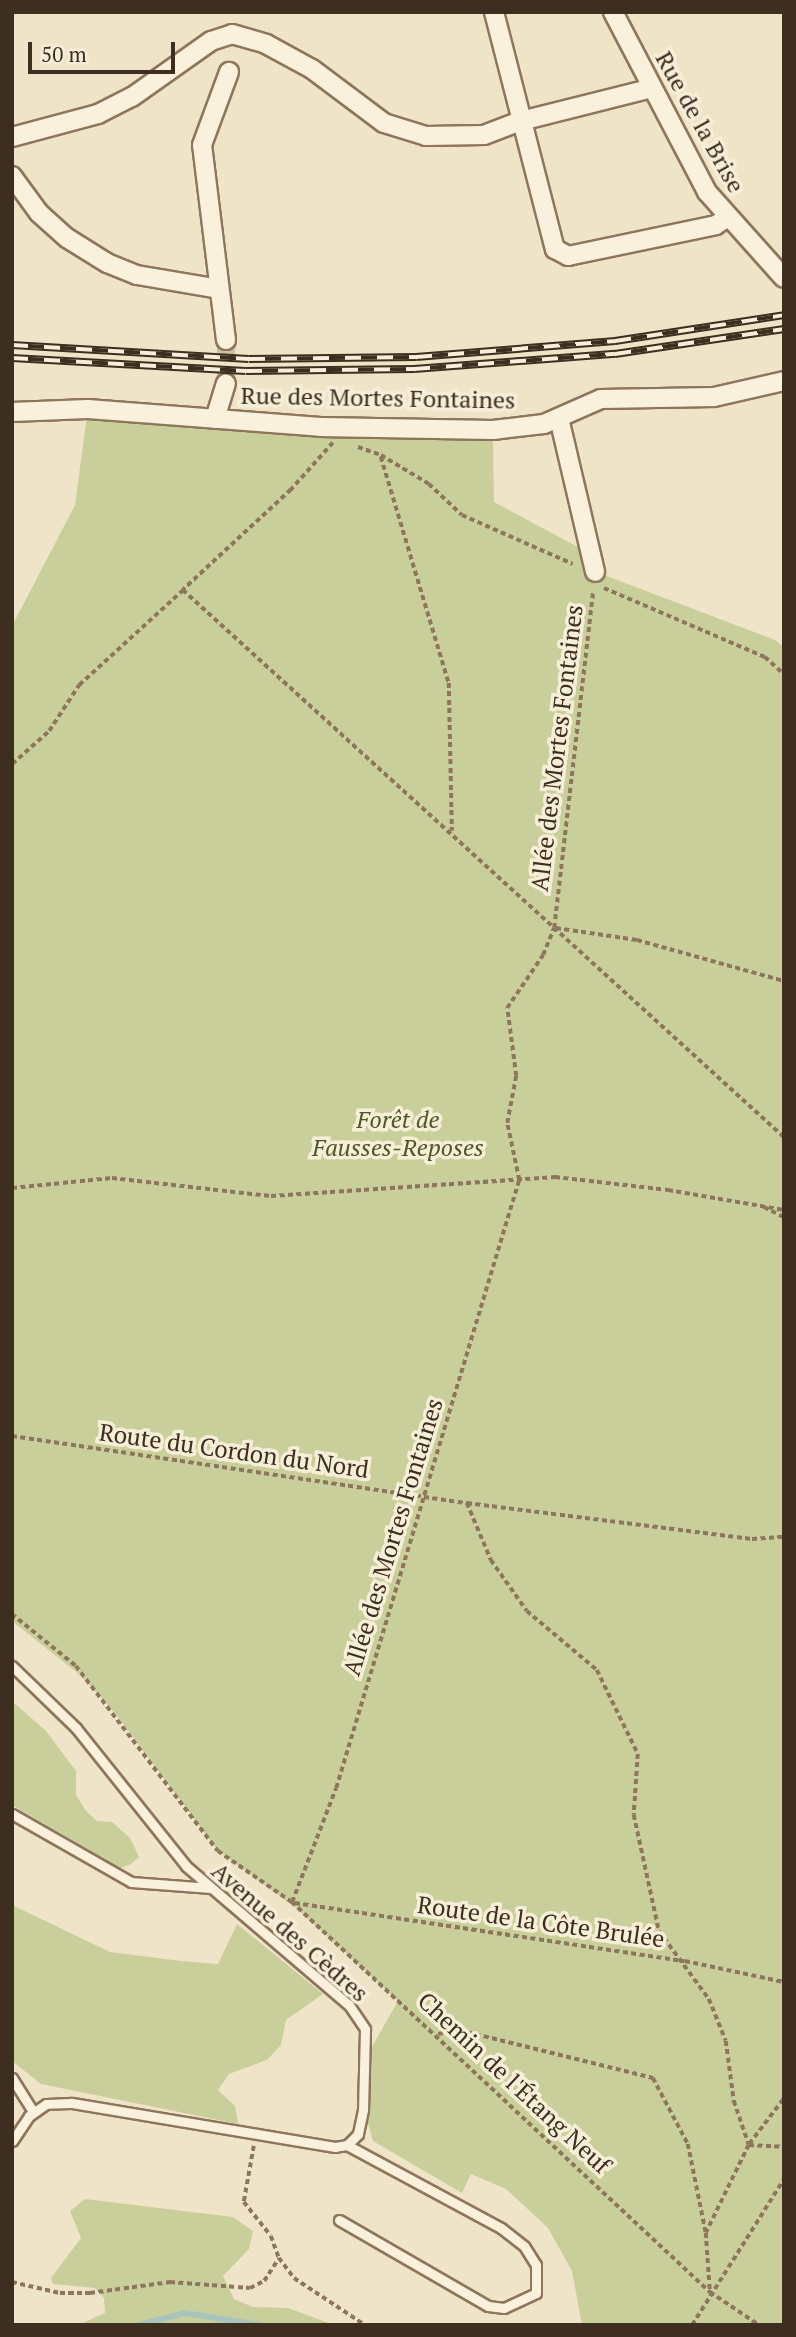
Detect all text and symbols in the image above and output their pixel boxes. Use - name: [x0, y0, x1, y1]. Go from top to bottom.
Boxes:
- scale bar: [32, 28, 178, 72]
- text: 50 m: [41, 40, 87, 68]
- street label: Rue de la Brise: [649, 46, 751, 198]
- street label: Rue des Mortes Fontaines: [240, 381, 516, 415]
- street label: Allée des Mortes Fontaines: [525, 603, 589, 893]
- park label: Forêt de Fausses-Reposes: [312, 1106, 484, 1162]
- street label: Allée des Mortes Fontaines: [337, 1395, 449, 1679]
- street label: Route du Cordon du Nord: [97, 1418, 371, 1484]
- street label: Avenue des Cèdres: [206, 1856, 374, 2008]
- street label: Route de la Côte Brulée: [416, 1890, 666, 1954]
- street label: Chemin de l'Étang Neuf: [412, 1986, 616, 2180]

